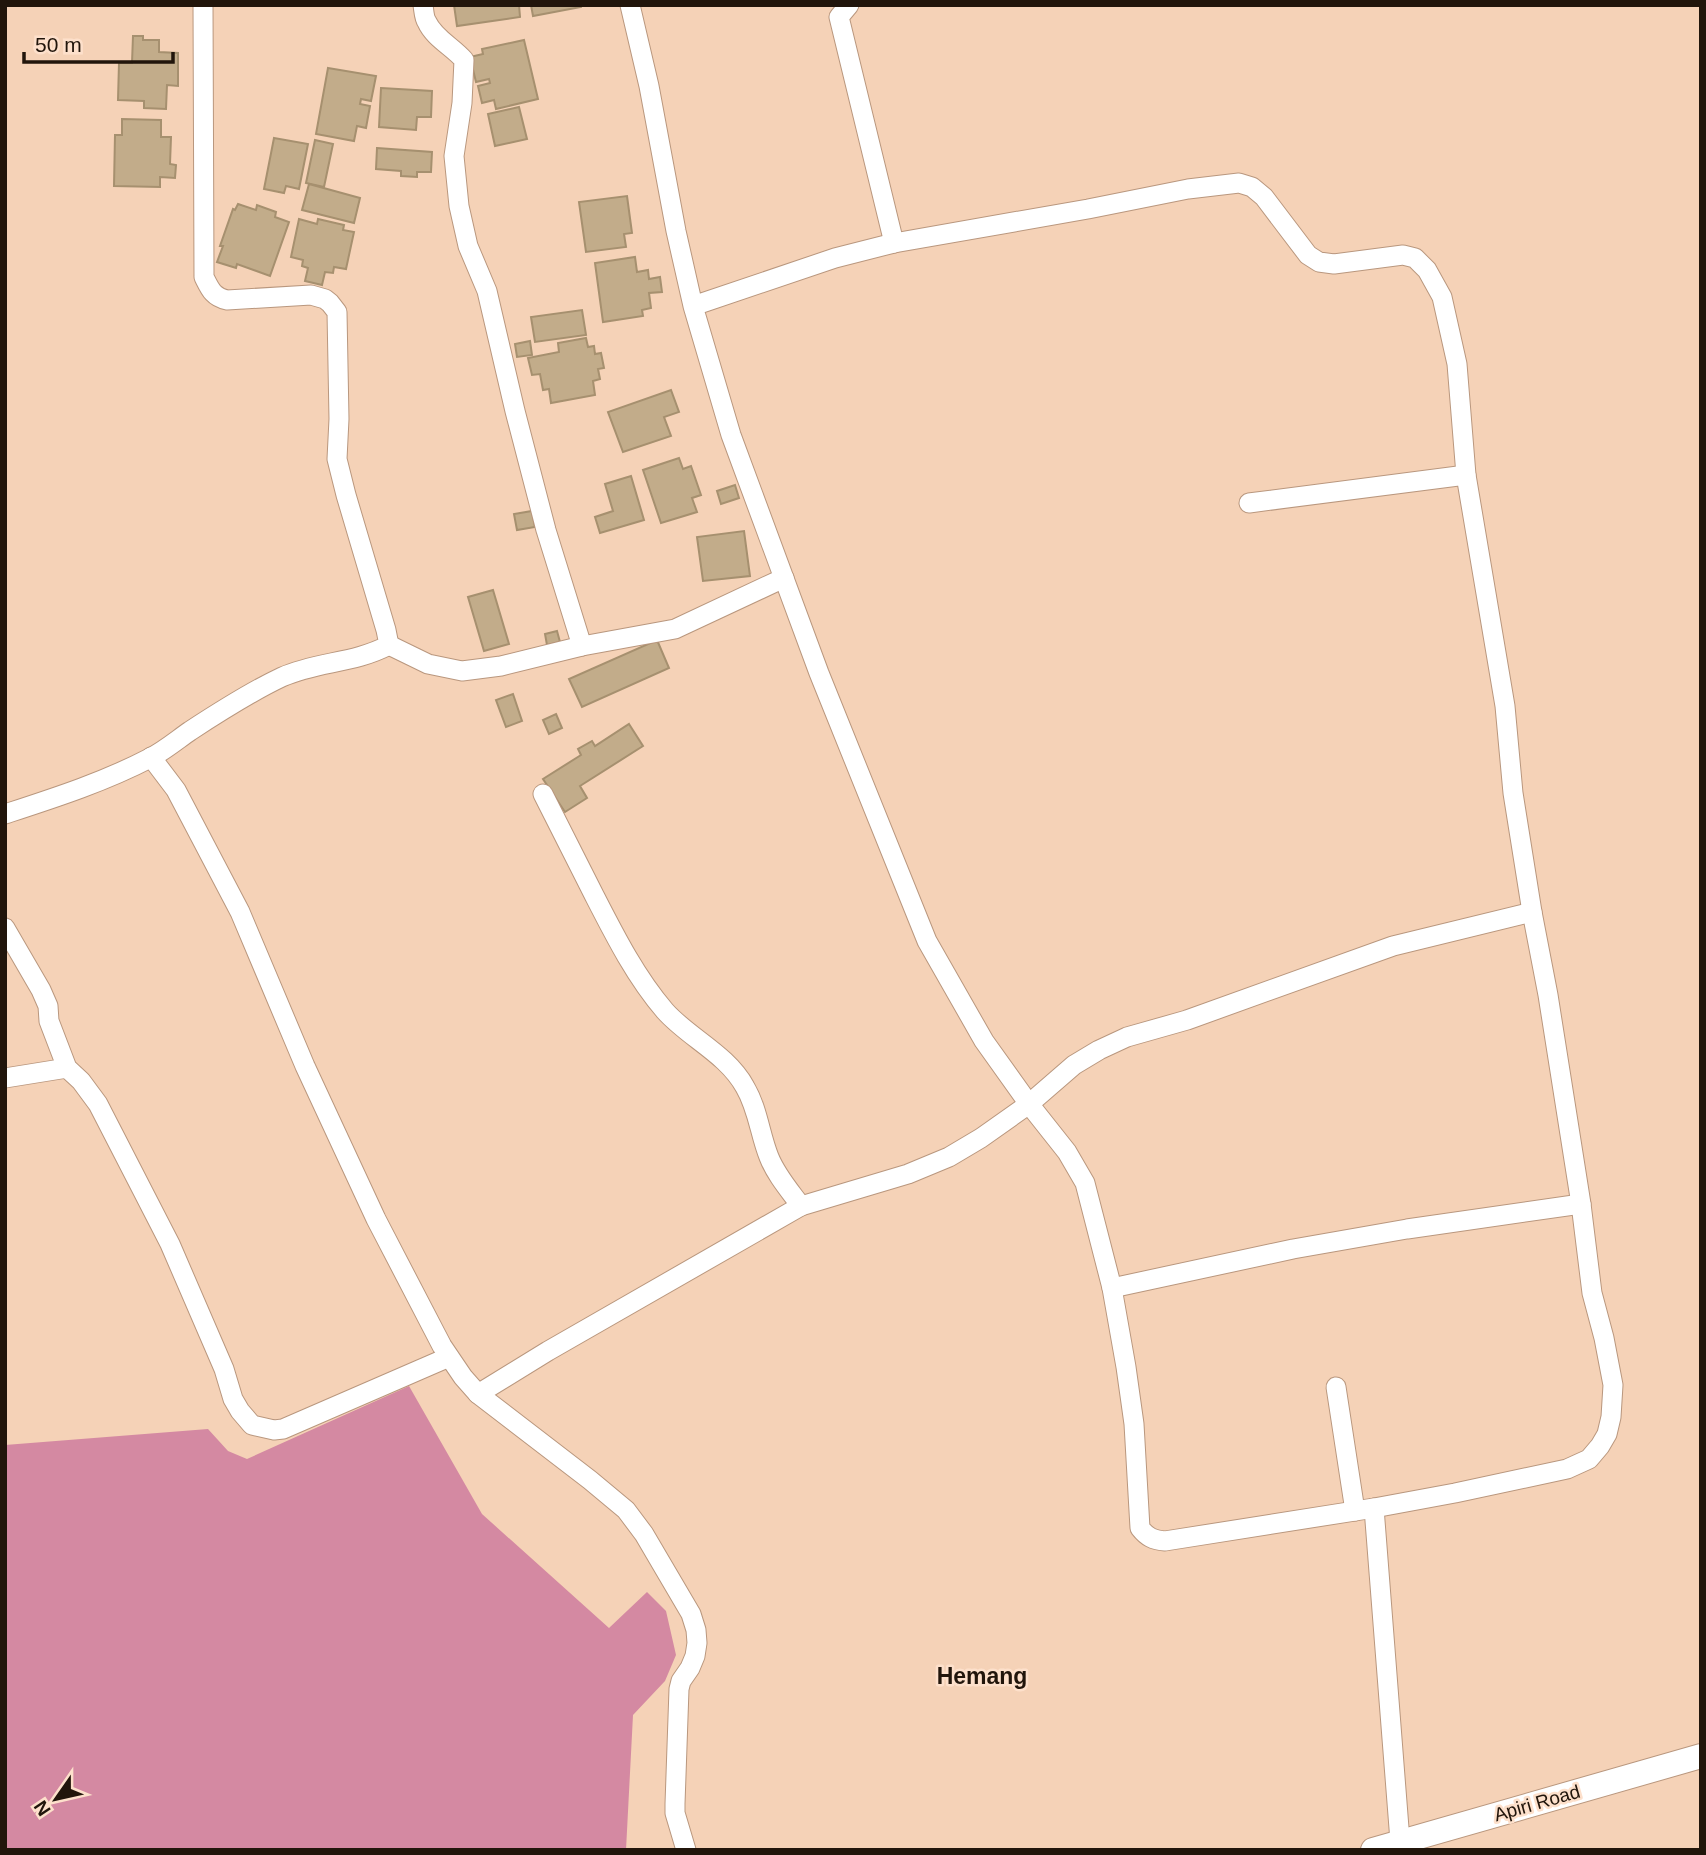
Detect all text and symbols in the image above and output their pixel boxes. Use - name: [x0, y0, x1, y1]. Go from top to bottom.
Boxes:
- scale bar: [24, 21, 173, 65]
- text: 50 m: [35, 33, 82, 56]
- district label: Hemang: [937, 1663, 1027, 1689]
- north arrow: [21, 1764, 91, 1834]
- street label: Apiri Road: [1491, 1781, 1583, 1825]
- text: N: [30, 1797, 55, 1820]

